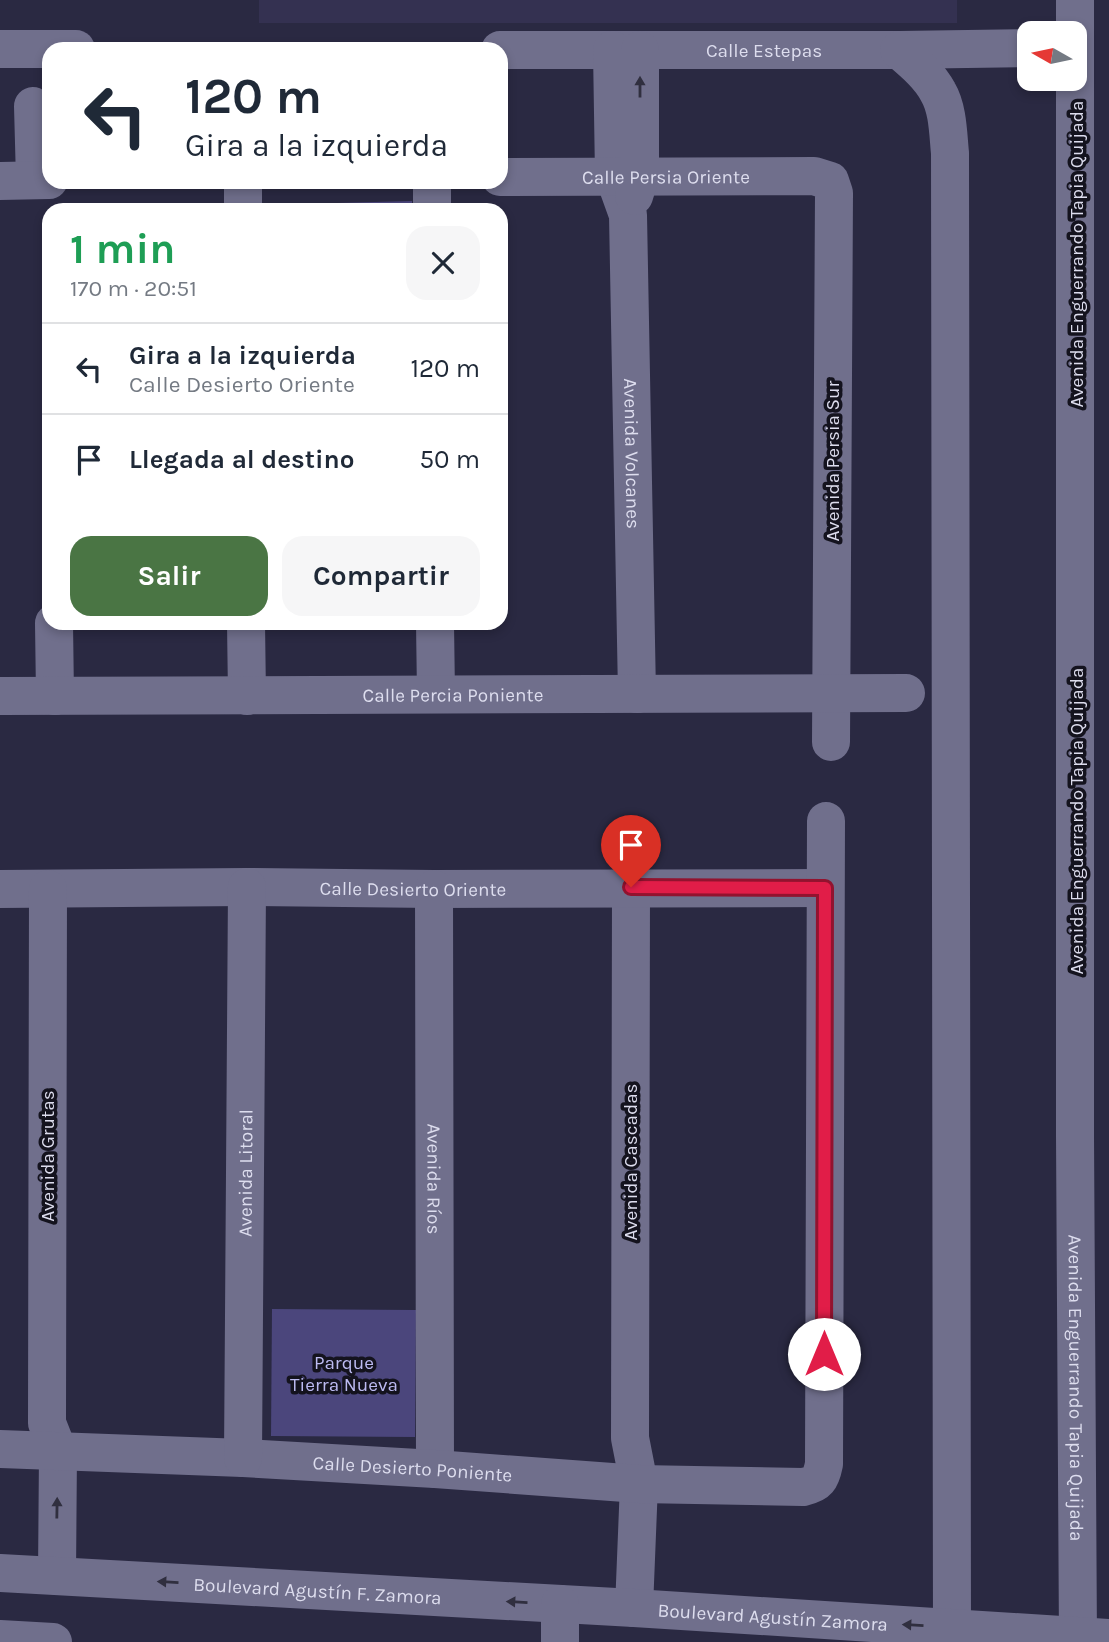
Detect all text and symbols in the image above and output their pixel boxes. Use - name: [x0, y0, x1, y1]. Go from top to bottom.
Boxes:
- north arrow: [1017, 21, 1087, 91]
- map controls: [1017, 21, 1087, 91]
- street label: Calle Estepas: [706, 40, 822, 62]
- text: 120 m: [185, 68, 322, 125]
- icon: left: [70, 70, 161, 161]
- one-way arrow: [634, 76, 646, 98]
- street label: Avenida Enguerrando Tapia Quijada: [1066, 101, 1088, 407]
- text: Gira a la izquierda: [185, 127, 448, 164]
- street label: Calle Persia Oriente: [582, 166, 750, 189]
- text: 1 min: [70, 224, 175, 274]
- button: close: [406, 226, 480, 300]
- text: 170 m · 20:51: [70, 275, 197, 302]
- text: Gira a la izquierda: [129, 340, 356, 371]
- icon: left: [70, 350, 108, 388]
- text: 120 m: [410, 353, 480, 384]
- text: Calle Desierto Oriente: [129, 371, 355, 398]
- street label: Avenida Volcanes: [619, 378, 644, 529]
- street label: Avenida Persia Sur: [822, 380, 844, 541]
- icon: arrive: [70, 441, 108, 479]
- text: Llegada al destino: [129, 444, 355, 475]
- text: 50 m: [419, 444, 480, 475]
- button: Salir: [70, 536, 268, 616]
- button: Compartir: [282, 536, 480, 616]
- street label: Avenida Enguerrando Tapia Quijada: [1066, 668, 1088, 974]
- street label: Calle Percia Poniente: [363, 684, 543, 707]
- pin: [601, 815, 661, 887]
- icon: arrive: [612, 826, 650, 864]
- street label: Calle Desierto Oriente: [320, 878, 506, 901]
- street label: Avenida Cascadas: [620, 1083, 642, 1241]
- street label: Avenida Grutas: [37, 1090, 59, 1222]
- street label: Avenida Litoral: [235, 1109, 257, 1237]
- street label: Avenida Ríos: [422, 1124, 445, 1234]
- street label: Avenida Enguerrando Tapia Quijada: [1064, 1234, 1087, 1542]
- position arrow: [787, 1317, 861, 1391]
- park label: Parque Tierra Nueva: [290, 1352, 398, 1396]
- street label: Calle Desierto Poniente: [312, 1452, 513, 1487]
- one-way arrow: [52, 1496, 63, 1518]
- street label: Boulevard Agustín F. Zamora: [193, 1574, 442, 1609]
- one-way arrow: [157, 1576, 179, 1587]
- one-way arrow: [506, 1596, 528, 1607]
- street label: Boulevard Agustín Zamora: [657, 1600, 889, 1636]
- one-way arrow: [901, 1619, 923, 1630]

